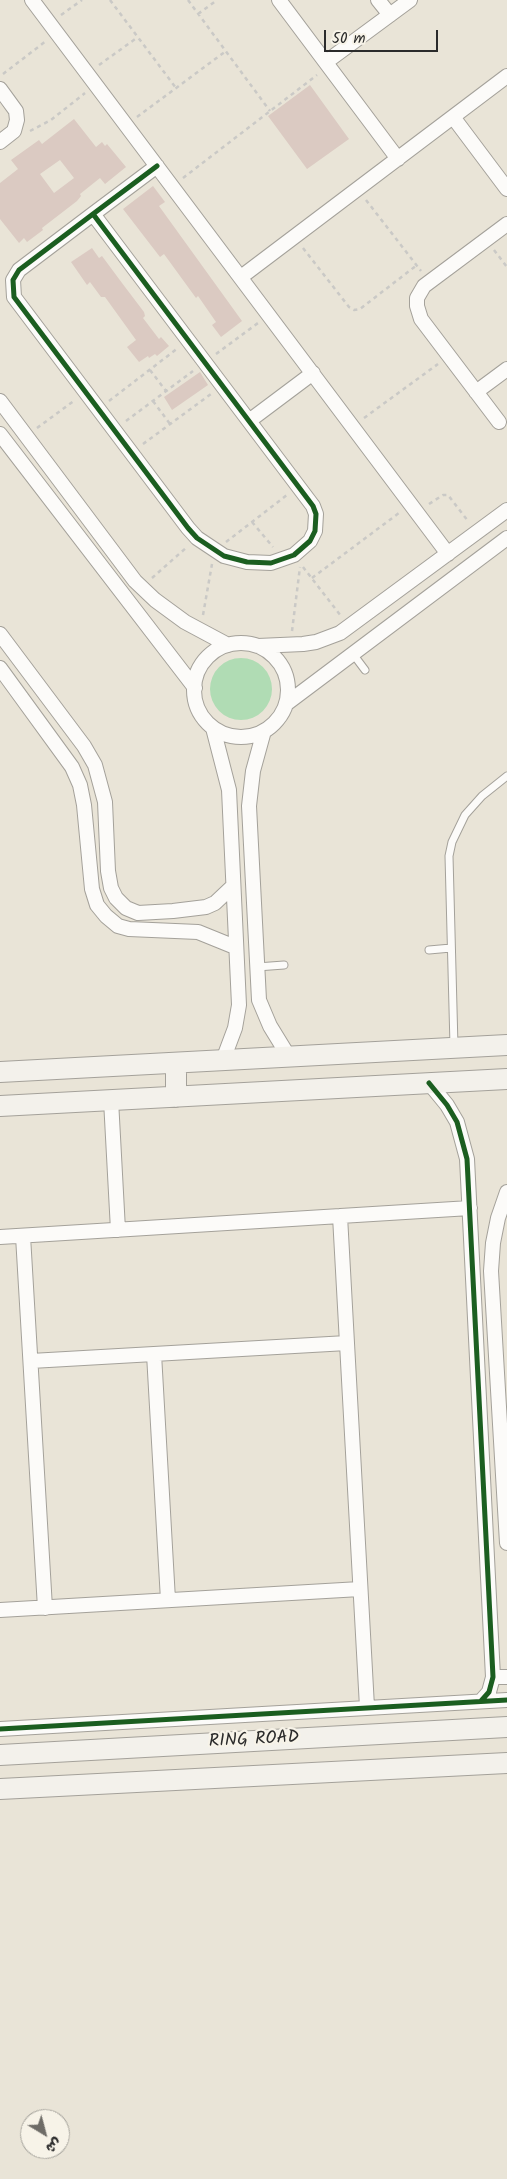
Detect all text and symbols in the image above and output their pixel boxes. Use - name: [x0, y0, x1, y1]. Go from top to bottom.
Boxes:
- scale bar: [327, 20, 441, 52]
- text: 50 m: [332, 27, 366, 51]
- street label: RING ROAD: [208, 1728, 300, 1754]
- north arrow: [20, 2109, 70, 2159]
- text: ش: [41, 2132, 66, 2159]

